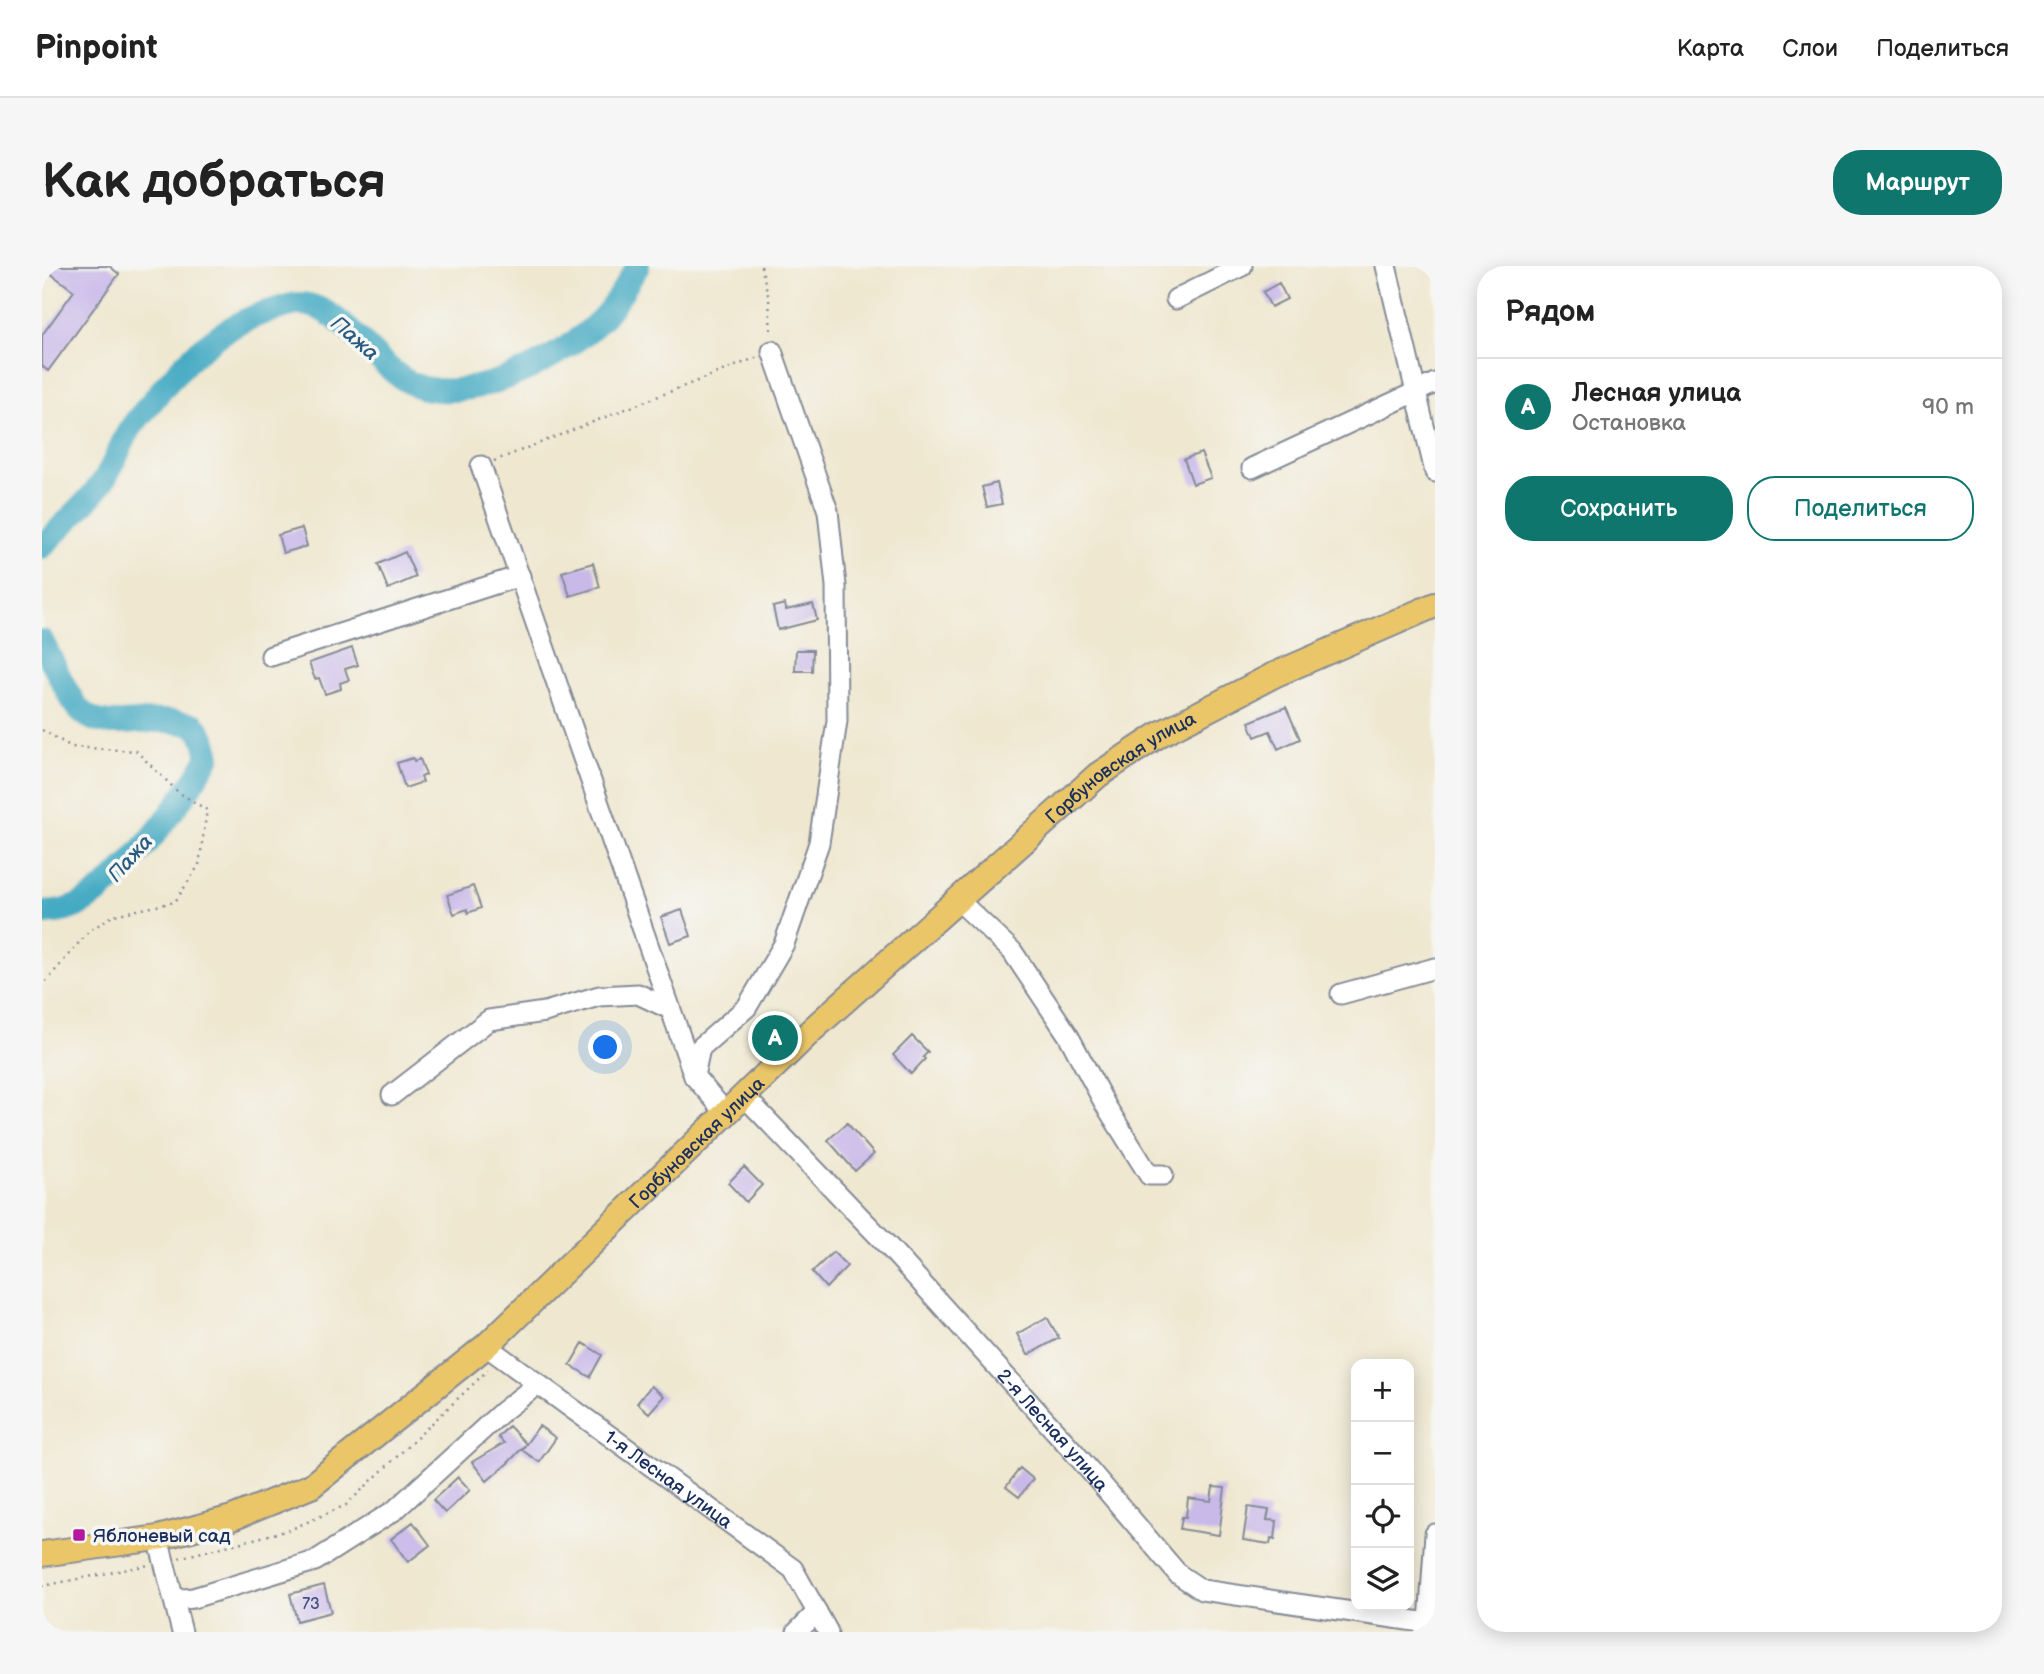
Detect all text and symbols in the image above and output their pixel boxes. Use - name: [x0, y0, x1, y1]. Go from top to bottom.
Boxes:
- text: Pinpoint: [35, 28, 157, 68]
- text: Карта: [1677, 34, 1744, 63]
- text: Слои: [1782, 34, 1838, 63]
- text: Поделиться: [1876, 34, 2009, 63]
- button: Маршрут: [1833, 150, 2002, 215]
- text: Как добраться: [42, 153, 386, 212]
- text: Рядом: [1505, 294, 1595, 330]
- water label: Пажа: [326, 311, 384, 366]
- text: Лесная улица: [1572, 378, 1741, 409]
- text: A: [1521, 393, 1535, 421]
- text: 90 m: [1922, 393, 1974, 421]
- text: Остановка: [1572, 409, 1686, 437]
- button: Сохранить: [1505, 476, 1733, 541]
- button: Поделиться: [1747, 476, 1974, 541]
- street label: Горбуновская улица: [1041, 708, 1200, 829]
- water label: Пажа: [103, 829, 158, 887]
- pin: A: [752, 1012, 798, 1064]
- your location: [588, 1030, 622, 1064]
- street label: Горбуновская улица: [625, 1072, 770, 1214]
- map controls: [1351, 1359, 1414, 1611]
- button: +: [1351, 1359, 1414, 1422]
- street label: 2-я Лесная улица: [992, 1365, 1113, 1497]
- button: −: [1351, 1422, 1414, 1485]
- street label: 1-я Лесная улица: [600, 1426, 736, 1534]
- button: locate: [1351, 1485, 1414, 1548]
- place label: Яблоневый сад: [93, 1525, 231, 1548]
- marker: Яблоневый сад: [71, 1527, 87, 1543]
- button: layers: [1351, 1548, 1414, 1611]
- house number: 73: [302, 1595, 320, 1614]

